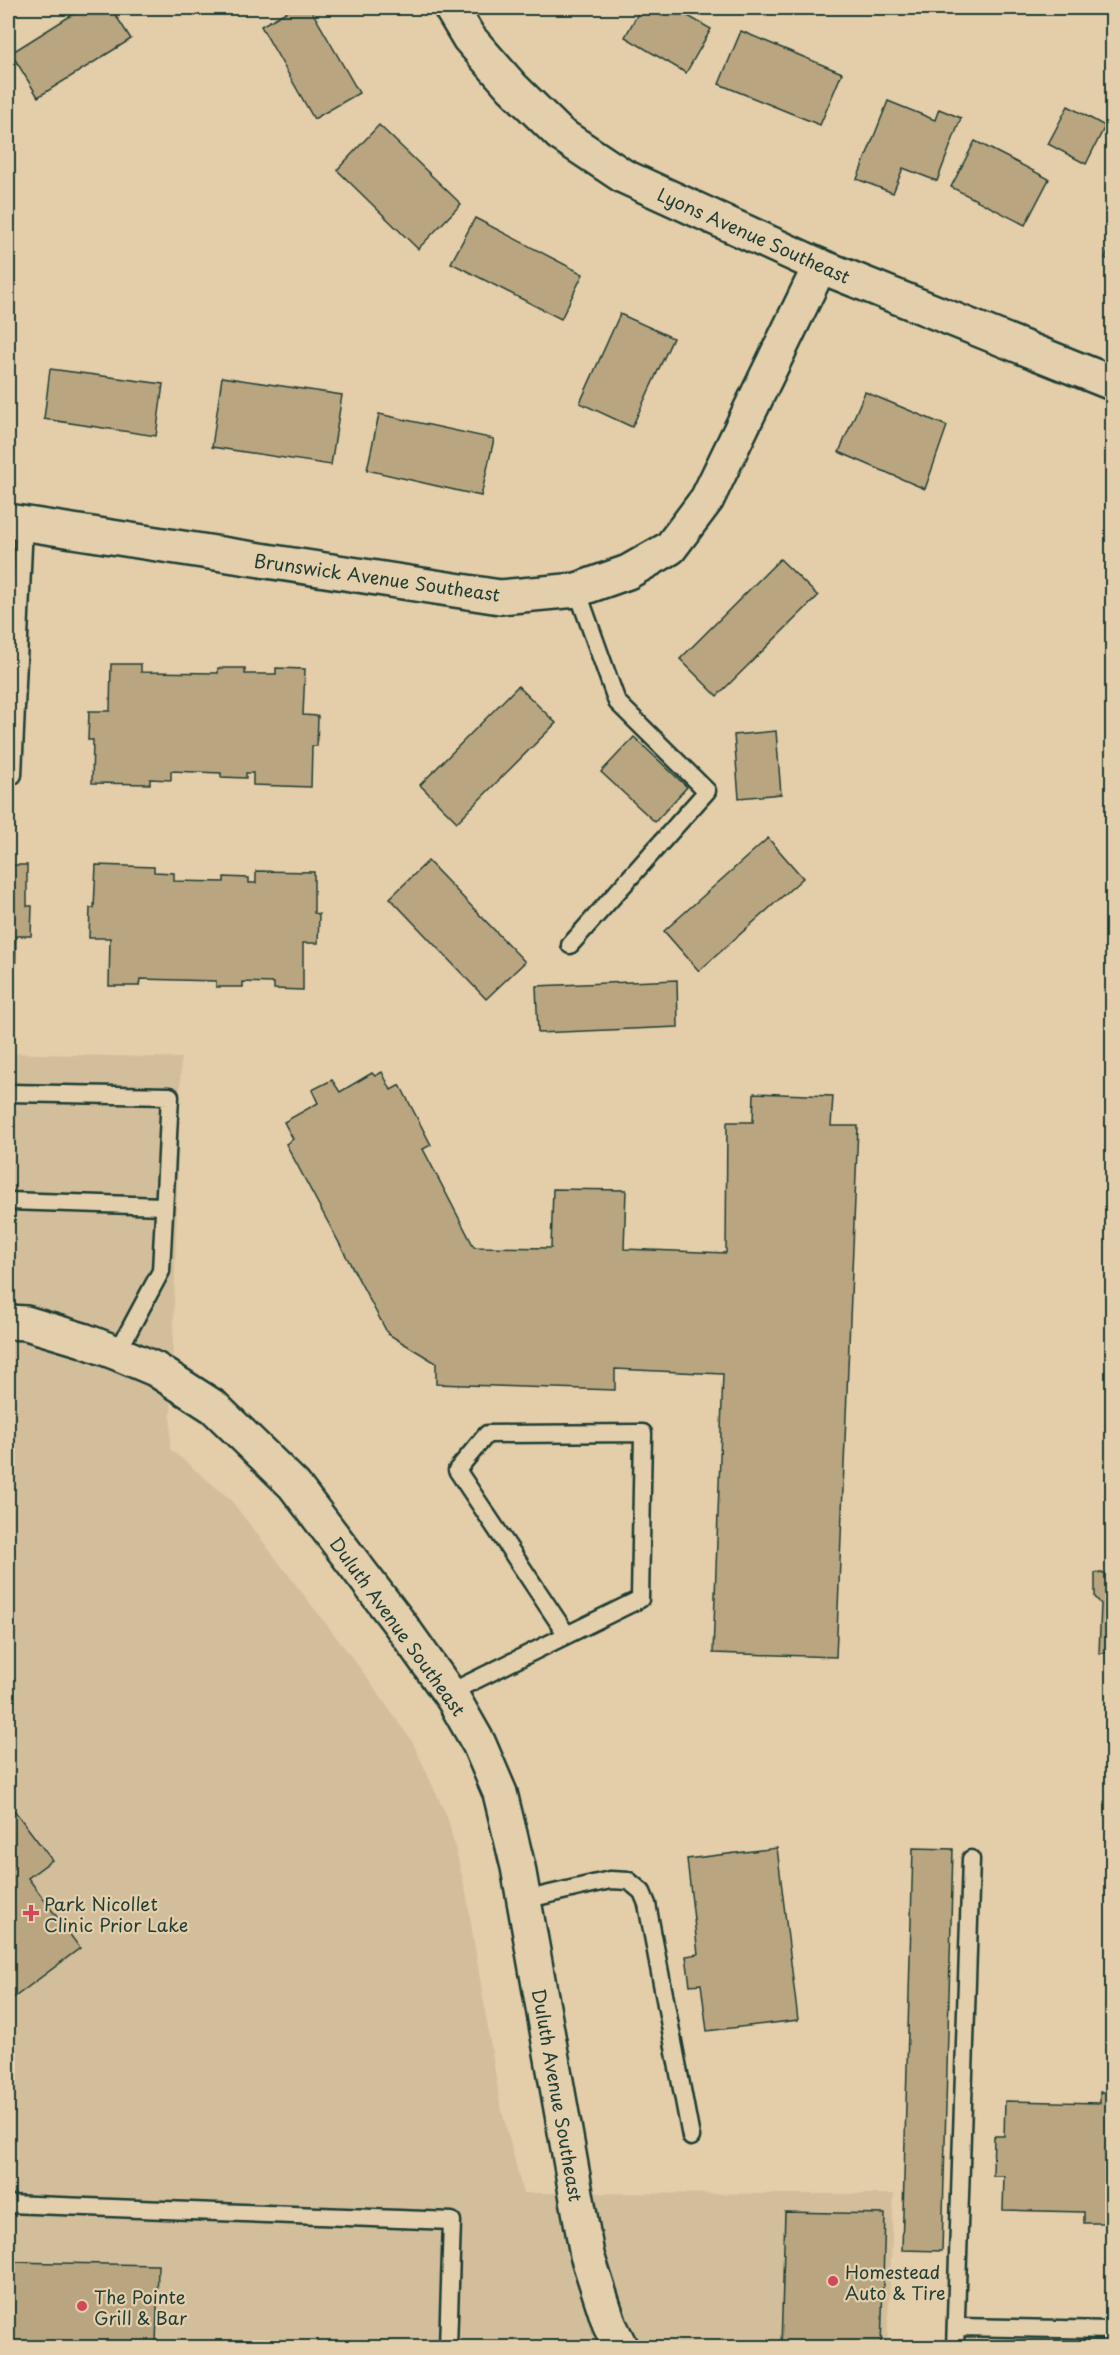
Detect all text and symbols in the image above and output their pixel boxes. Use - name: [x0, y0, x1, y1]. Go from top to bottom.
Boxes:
- street label: Lyons Avenue Southeast: [653, 180, 855, 290]
- street label: Brunswick Avenue Southeast: [252, 546, 502, 608]
- street label: Duluth Avenue Southeast: [324, 1531, 472, 1721]
- place label: Park Nicollet Clinic Prior Lake: [44, 1890, 188, 1938]
- marker: Park Nicollet Clinic Prior Lake: [22, 1904, 40, 1922]
- street label: Duluth Avenue Southeast: [526, 1986, 590, 2204]
- place label: Homestead Auto & Tire: [845, 2258, 946, 2306]
- marker: Homestead Auto & Tire: [826, 2274, 840, 2288]
- place label: The Pointe Grill & Bar: [94, 2283, 188, 2331]
- marker: The Pointe Grill & Bar: [75, 2299, 89, 2313]

